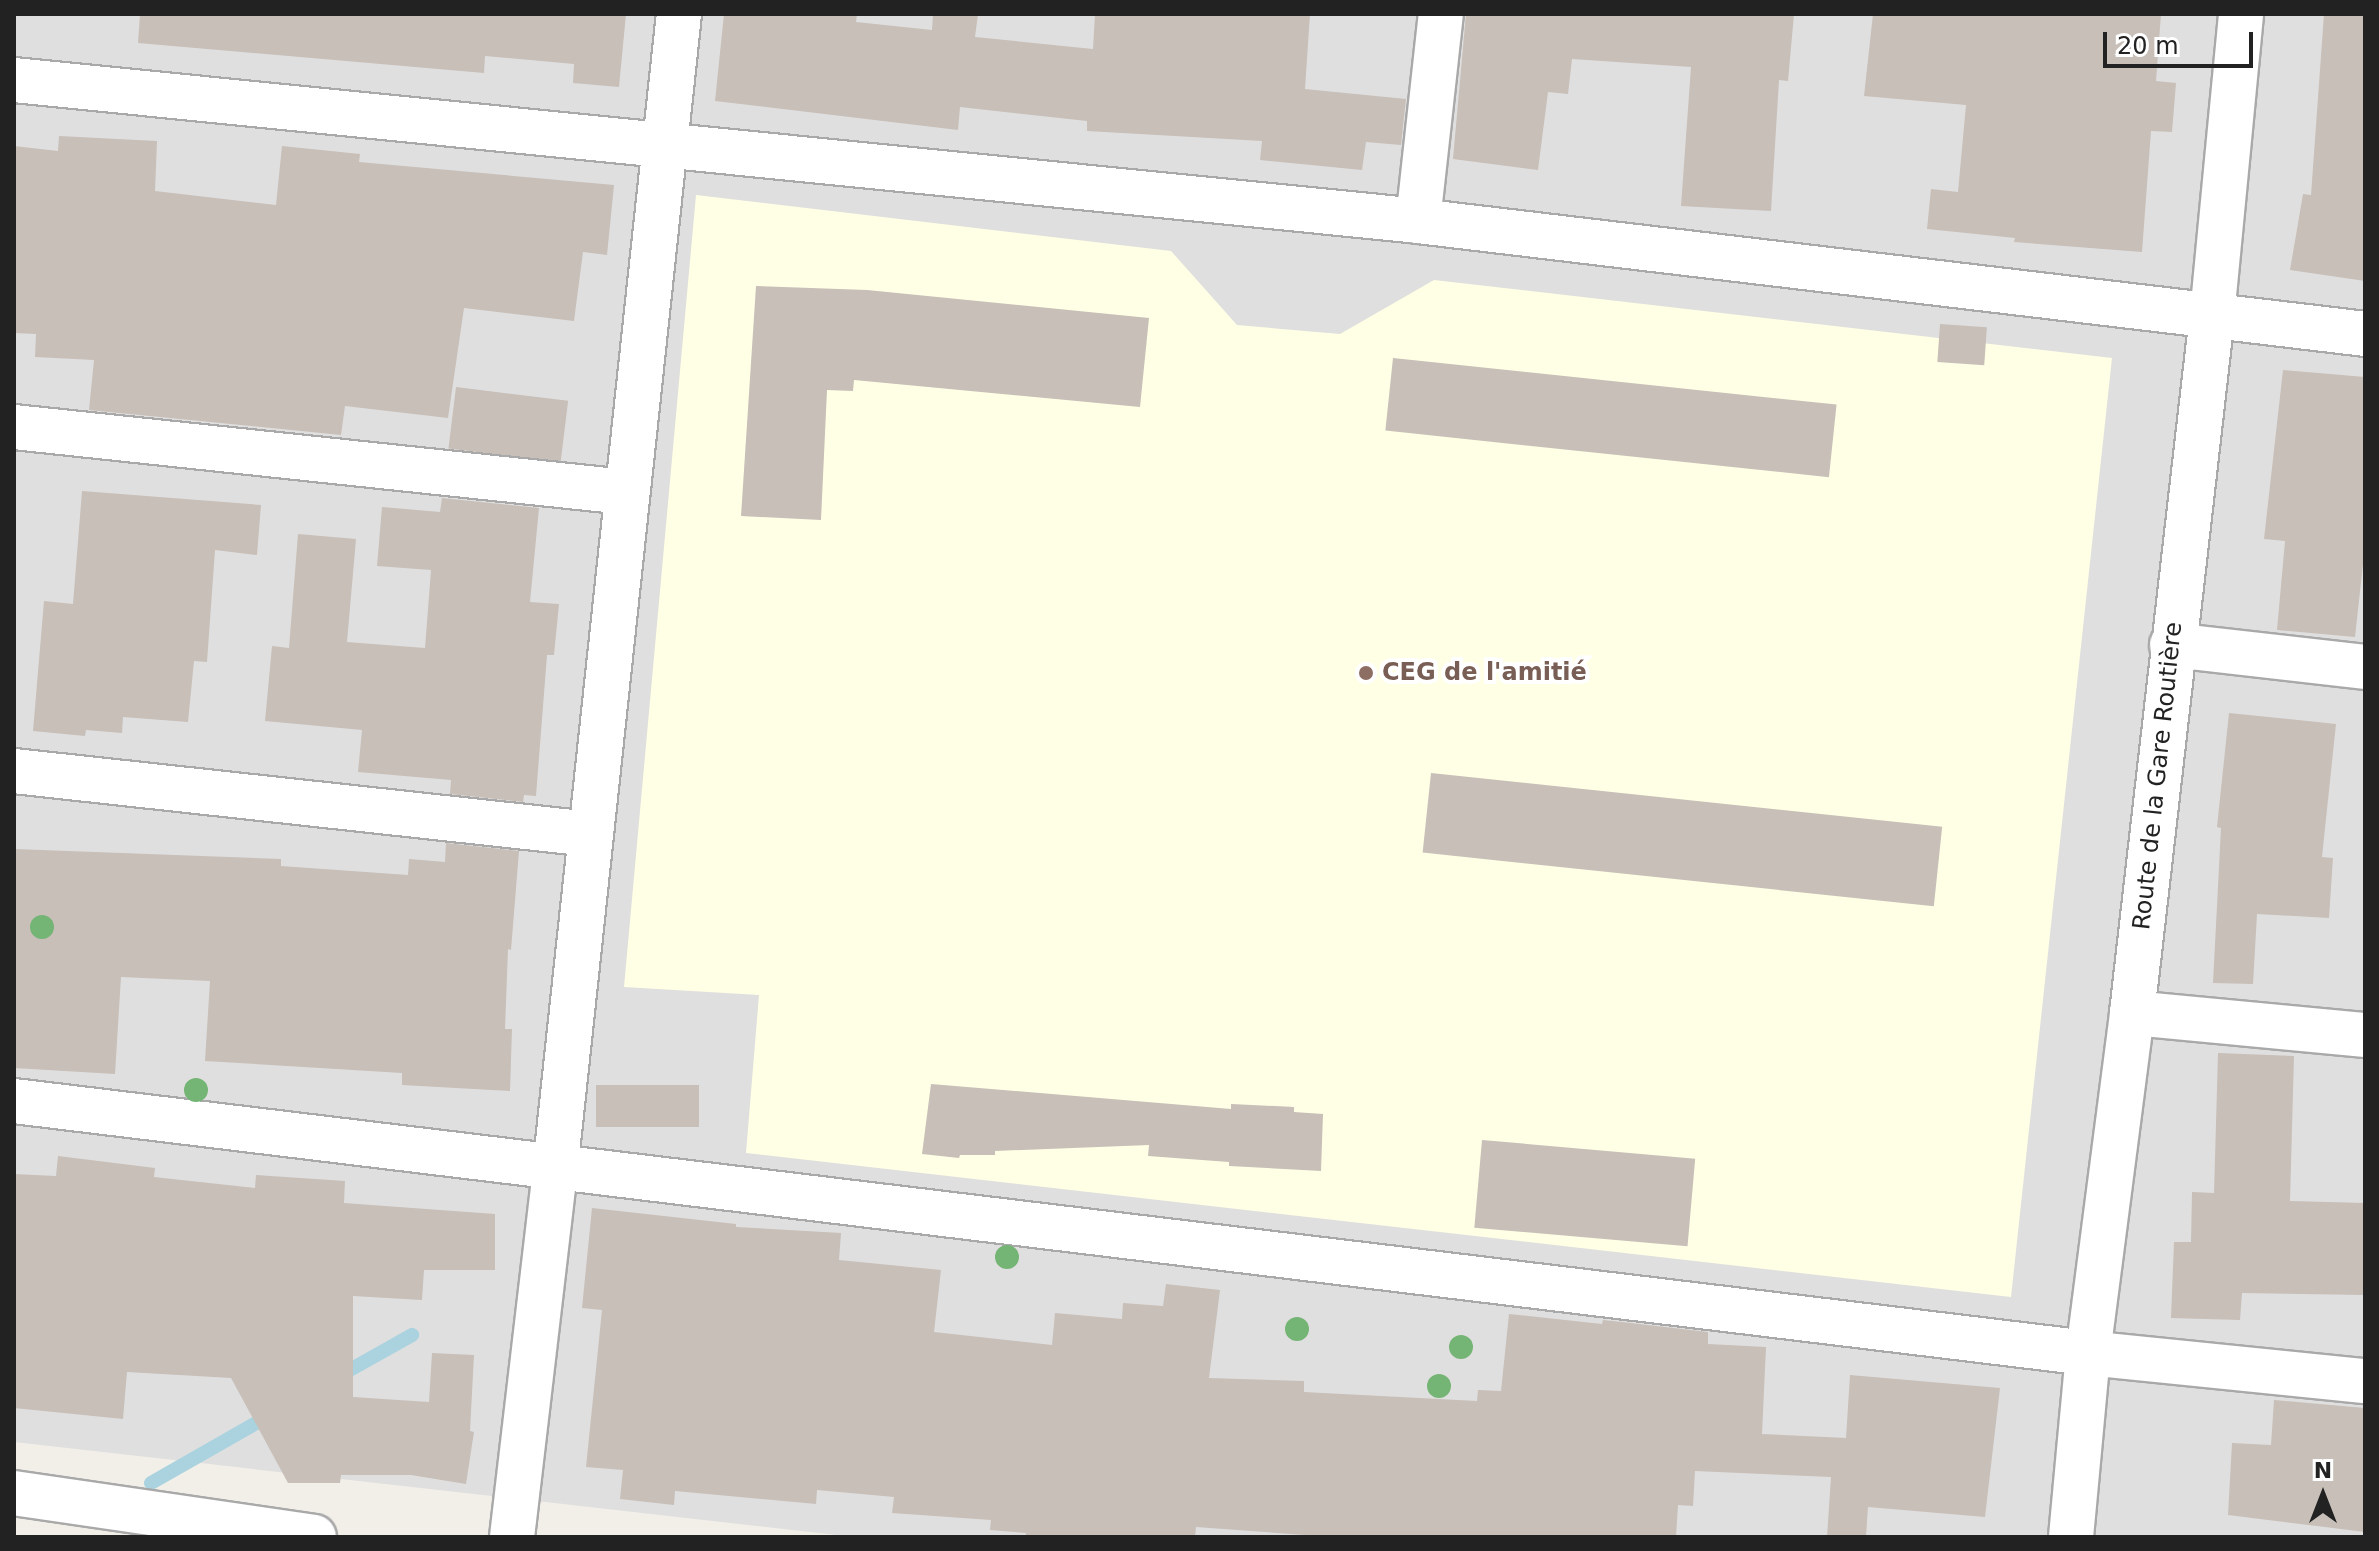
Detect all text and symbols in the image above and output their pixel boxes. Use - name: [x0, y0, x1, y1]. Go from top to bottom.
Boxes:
- scale bar: [2107, 16, 2257, 66]
- text: 20 m: [2117, 32, 2179, 60]
- street label: Route de la Gare Routière: [2128, 621, 2188, 931]
- place label: CEG de l'amitié: [1382, 659, 1587, 687]
- marker: CEG de l'amitié: [1357, 664, 1375, 682]
- north arrow: [2283, 1455, 2363, 1535]
- text: N: [2314, 1458, 2332, 1483]

